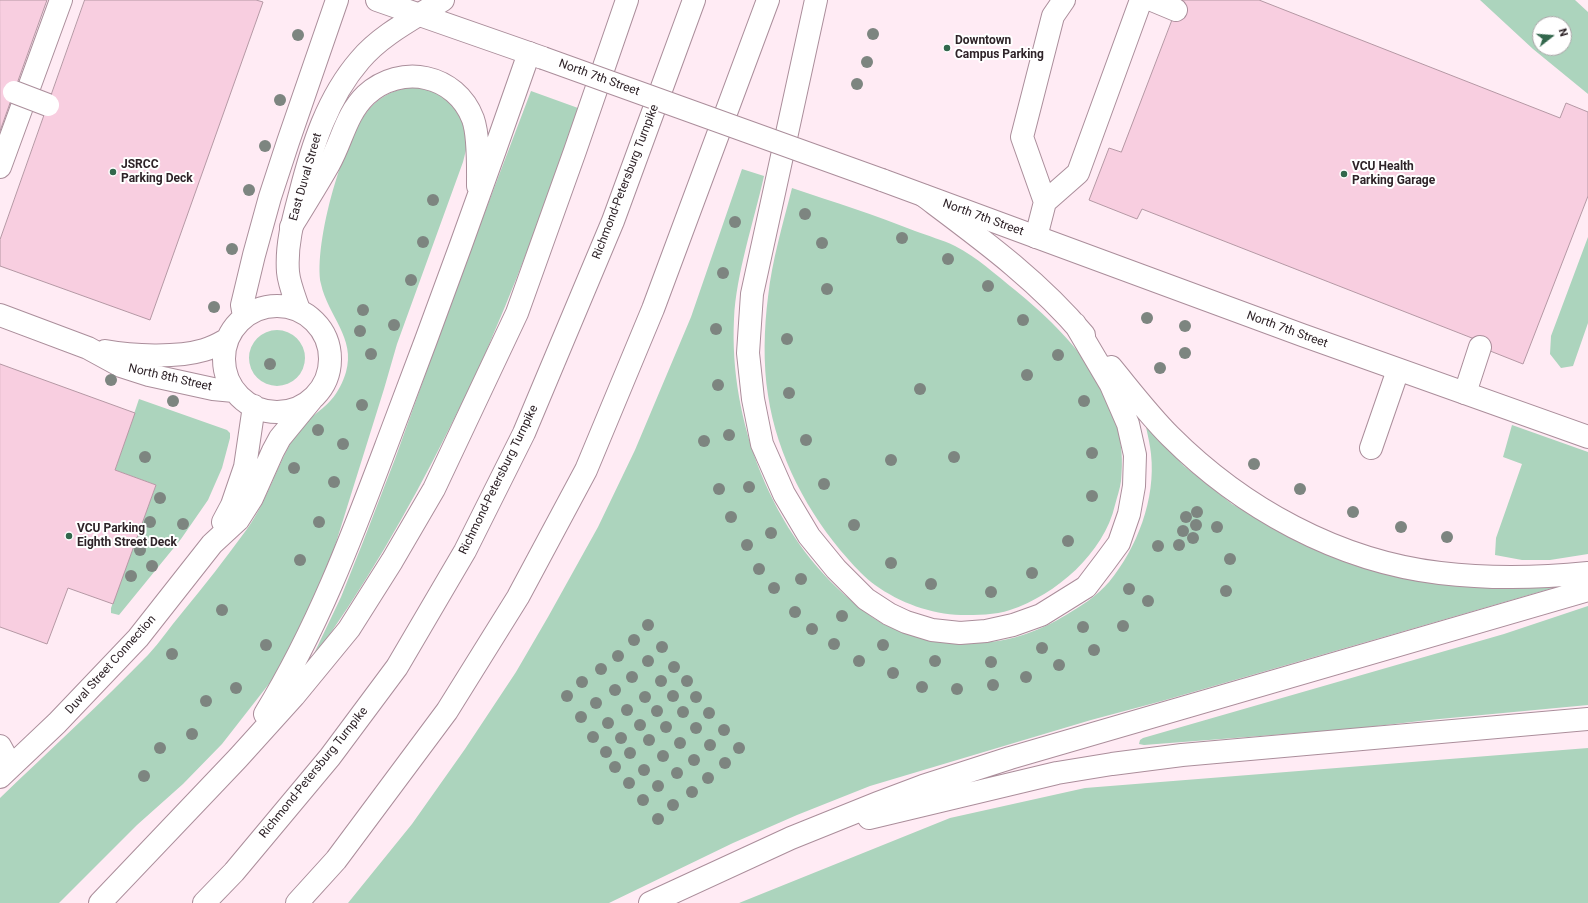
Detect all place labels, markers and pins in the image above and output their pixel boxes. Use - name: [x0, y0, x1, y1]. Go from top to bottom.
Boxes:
- place label: Downtown Campus Parking: [955, 34, 1044, 62]
- marker: Downtown Campus Parking: [942, 43, 952, 53]
- place label: JSRCC Parking Deck: [121, 158, 193, 186]
- place label: VCU Health Parking Garage: [1352, 160, 1435, 188]
- marker: JSRCC Parking Deck: [108, 167, 118, 177]
- marker: VCU Health Parking Garage: [1339, 169, 1349, 179]
- place label: VCU Parking Eighth Street Deck: [77, 522, 177, 550]
- marker: VCU Parking Eighth Street Deck: [64, 531, 74, 541]

